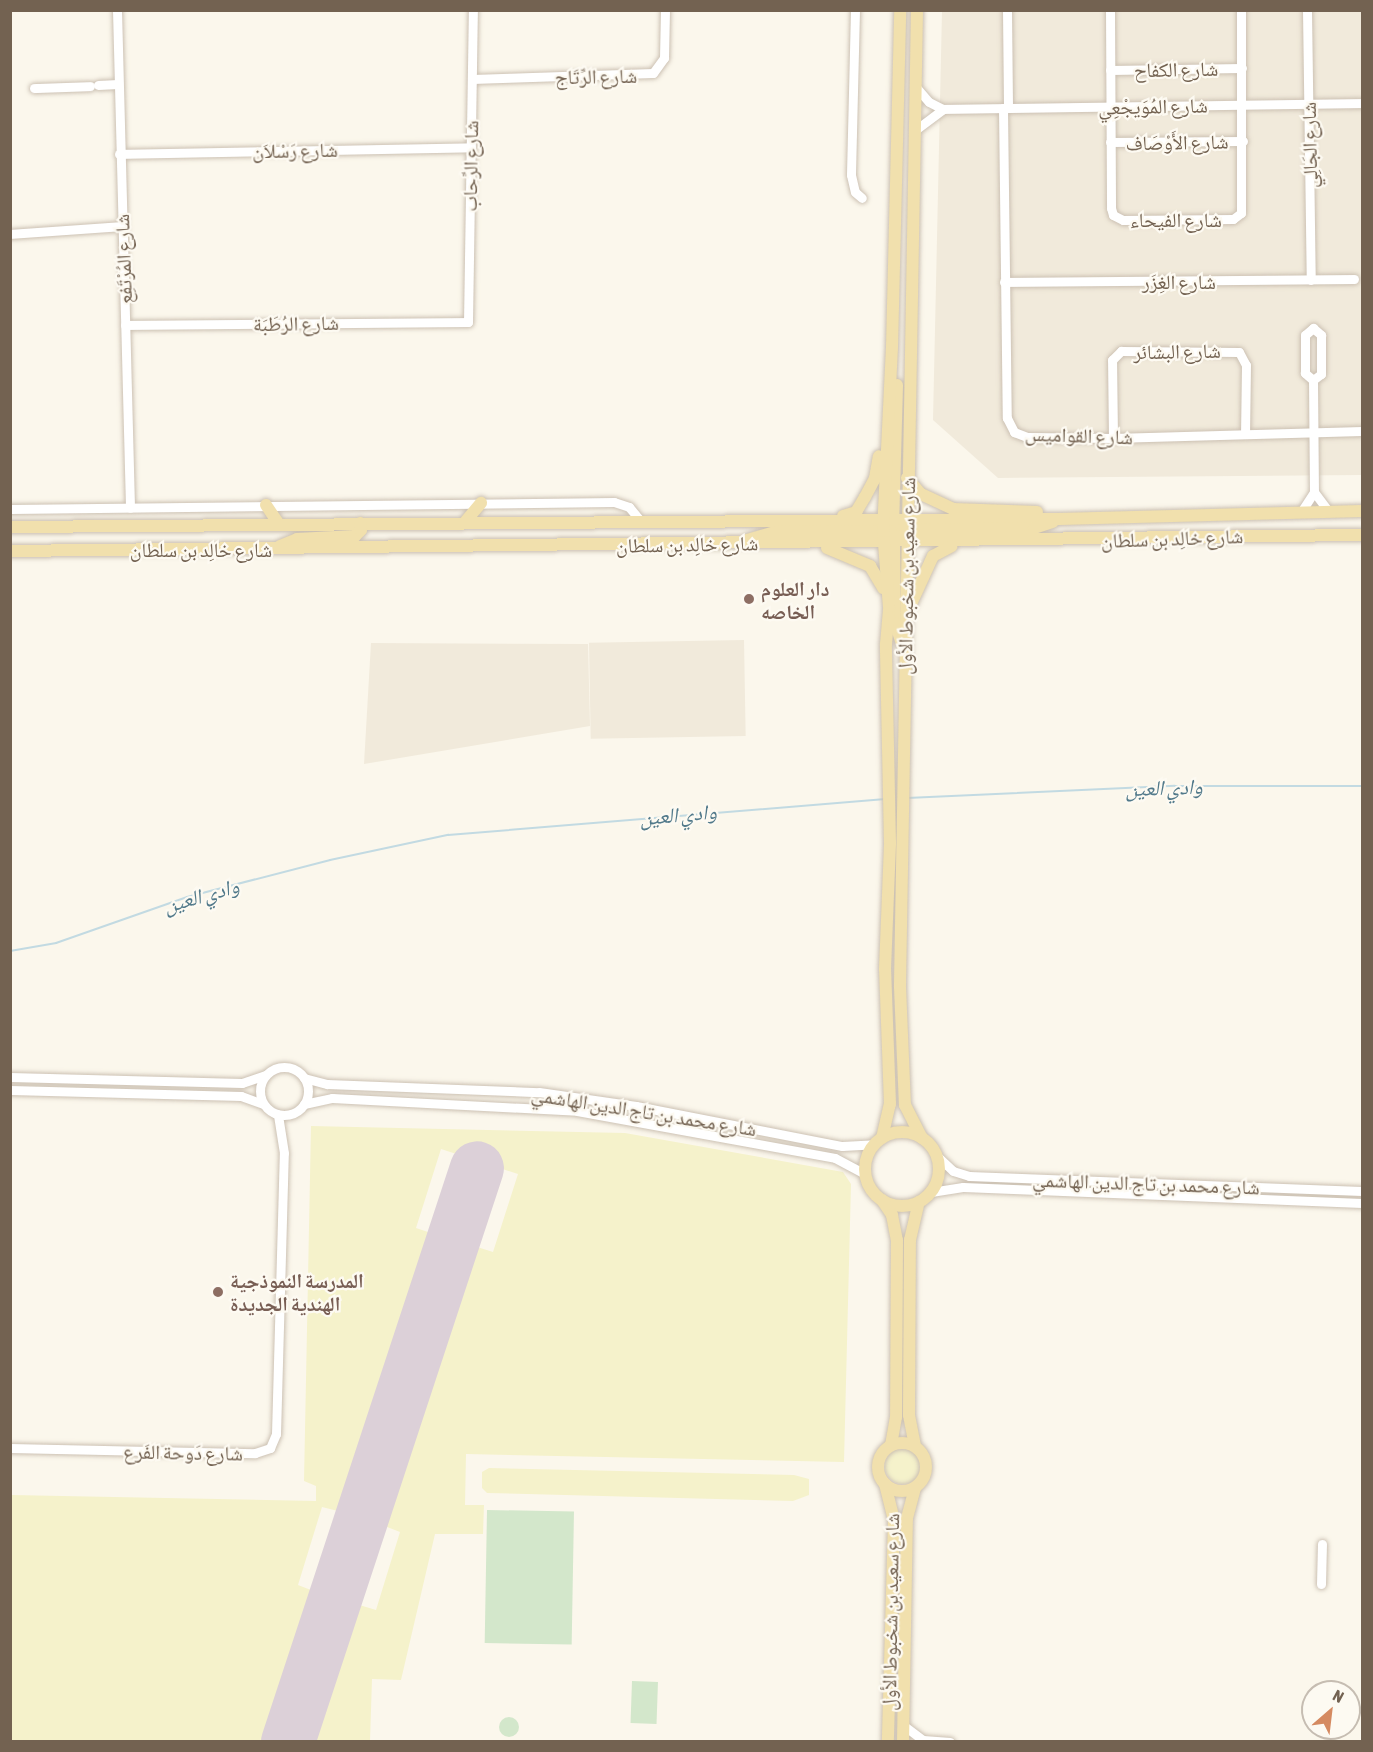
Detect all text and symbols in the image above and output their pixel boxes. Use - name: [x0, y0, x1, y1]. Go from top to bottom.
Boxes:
- street label: شارع الكفاح: [1134, 56, 1218, 82]
- street label: شارع الرِّتَاج: [555, 63, 637, 89]
- street label: شارع المُوَيجْعِي: [1098, 93, 1208, 119]
- street label: شارع الجَالِي: [1296, 102, 1322, 188]
- street label: شارع الرِّحاب: [457, 120, 483, 212]
- street label: شارع الأَوْصَاف: [1125, 129, 1229, 155]
- street label: شارع رَسْلاَن: [252, 137, 338, 163]
- street label: شارع الفيحاء: [1130, 207, 1222, 231]
- street label: شارع المُرْتَفِع: [109, 213, 137, 305]
- street label: شارع الغِزَر: [1142, 269, 1216, 293]
- street label: شارع الرُطَبَة: [253, 310, 339, 336]
- street label: شارع البشائر: [1133, 338, 1221, 364]
- street label: شارع القواميس: [1024, 421, 1134, 449]
- street label: شارع سعيد بن شخبوط الأول: [892, 477, 920, 675]
- street label: شارع خالِد بن سلطان: [1100, 524, 1244, 552]
- street label: شارع خالِد بن سلطان: [616, 531, 758, 557]
- street label: شارع خالِد بن سلطان: [130, 537, 272, 561]
- place label: دار العلوم الخاصه: [761, 576, 829, 623]
- marker: دار العلوم الخاصه: [742, 592, 756, 606]
- water label: وادي العين: [1125, 773, 1203, 801]
- water label: وادي العين: [638, 798, 718, 830]
- water label: وادي العين: [160, 872, 242, 918]
- street label: شارع محمد بن تاج الدين الهاشمي: [530, 1081, 758, 1141]
- street label: شارع محمد بن تاج الدين الهاشمي: [1032, 1167, 1260, 1199]
- place label: المدرسة النموذجية الهندية الجديدة: [230, 1268, 364, 1315]
- marker: المدرسة النموذجية الهندية الجديدة: [211, 1285, 225, 1299]
- street label: شارع دَوحة الفَرع: [123, 1439, 243, 1465]
- street label: شارع سعيد بن شخبوط الأول: [876, 1513, 904, 1711]
- north arrow: [1301, 1680, 1361, 1740]
- text: N: [1330, 1686, 1347, 1706]

